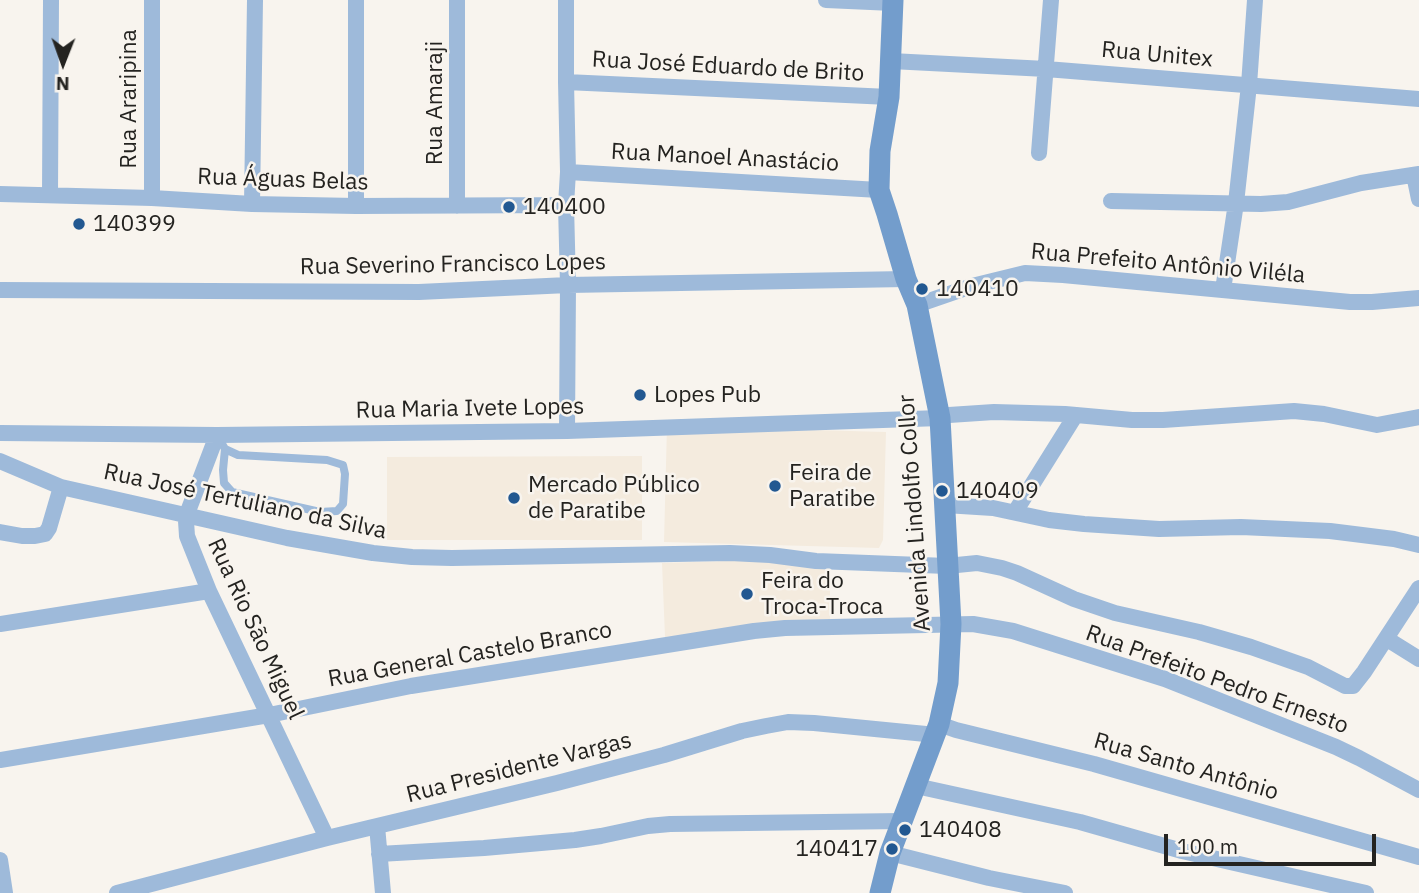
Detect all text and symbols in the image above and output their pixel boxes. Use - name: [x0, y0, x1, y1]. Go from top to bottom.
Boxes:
- north arrow: [28, 28, 98, 98]
- street label: Rua Araripina: [115, 29, 143, 169]
- street label: Rua Unitex: [1100, 36, 1214, 74]
- street label: Rua Amaraji: [421, 41, 449, 165]
- street label: Rua José Eduardo de Brito: [591, 46, 865, 88]
- text: N: [56, 72, 70, 96]
- street label: Rua Manoel Anastácio: [610, 138, 840, 178]
- street label: Rua Águas Belas: [197, 163, 369, 197]
- place label: 140400: [523, 193, 606, 221]
- marker: 140400: [501, 199, 517, 215]
- place label: 140399: [93, 210, 176, 238]
- marker: 140399: [71, 216, 87, 232]
- street label: Rua Prefeito Antônio Viléla: [1030, 238, 1306, 290]
- street label: Rua Severino Francisco Lopes: [300, 249, 606, 281]
- place label: 140410: [936, 275, 1019, 303]
- marker: 140410: [914, 281, 930, 297]
- place label: Lopes Pub: [654, 381, 761, 409]
- marker: Lopes Pub: [632, 387, 648, 403]
- street label: Rua Maria Ivete Lopes: [355, 393, 585, 425]
- street label: Avenida Lindolfo Collor: [893, 394, 937, 632]
- street label: Rua José Tertuliano da Silva: [101, 459, 389, 545]
- place label: Feira de Paratibe: [789, 459, 875, 513]
- place label: Mercado Público de Paratibe: [528, 471, 700, 525]
- place label: 140409: [956, 477, 1039, 505]
- marker: Feira de Paratibe: [767, 478, 783, 494]
- marker: 140409: [934, 483, 950, 499]
- marker: Mercado Público de Paratibe: [506, 490, 522, 506]
- street label: Rua Rio São Miguel: [201, 534, 309, 724]
- place label: Feira do Troca-Troca: [761, 567, 883, 621]
- marker: Feira do Troca-Troca: [739, 586, 755, 602]
- street label: Rua General Castelo Branco: [326, 616, 614, 694]
- street label: Rua Prefeito Pedro Ernesto: [1082, 620, 1352, 740]
- street label: Rua Presidente Vargas: [403, 727, 635, 809]
- street label: Rua Santo Antônio: [1090, 727, 1282, 807]
- place label: 140408: [919, 816, 1002, 844]
- scale bar: [1167, 820, 1379, 864]
- marker: 140408: [897, 822, 913, 838]
- text: 100 m: [1177, 832, 1238, 860]
- place label: 140417: [795, 835, 878, 863]
- marker: 140417: [884, 841, 900, 857]

